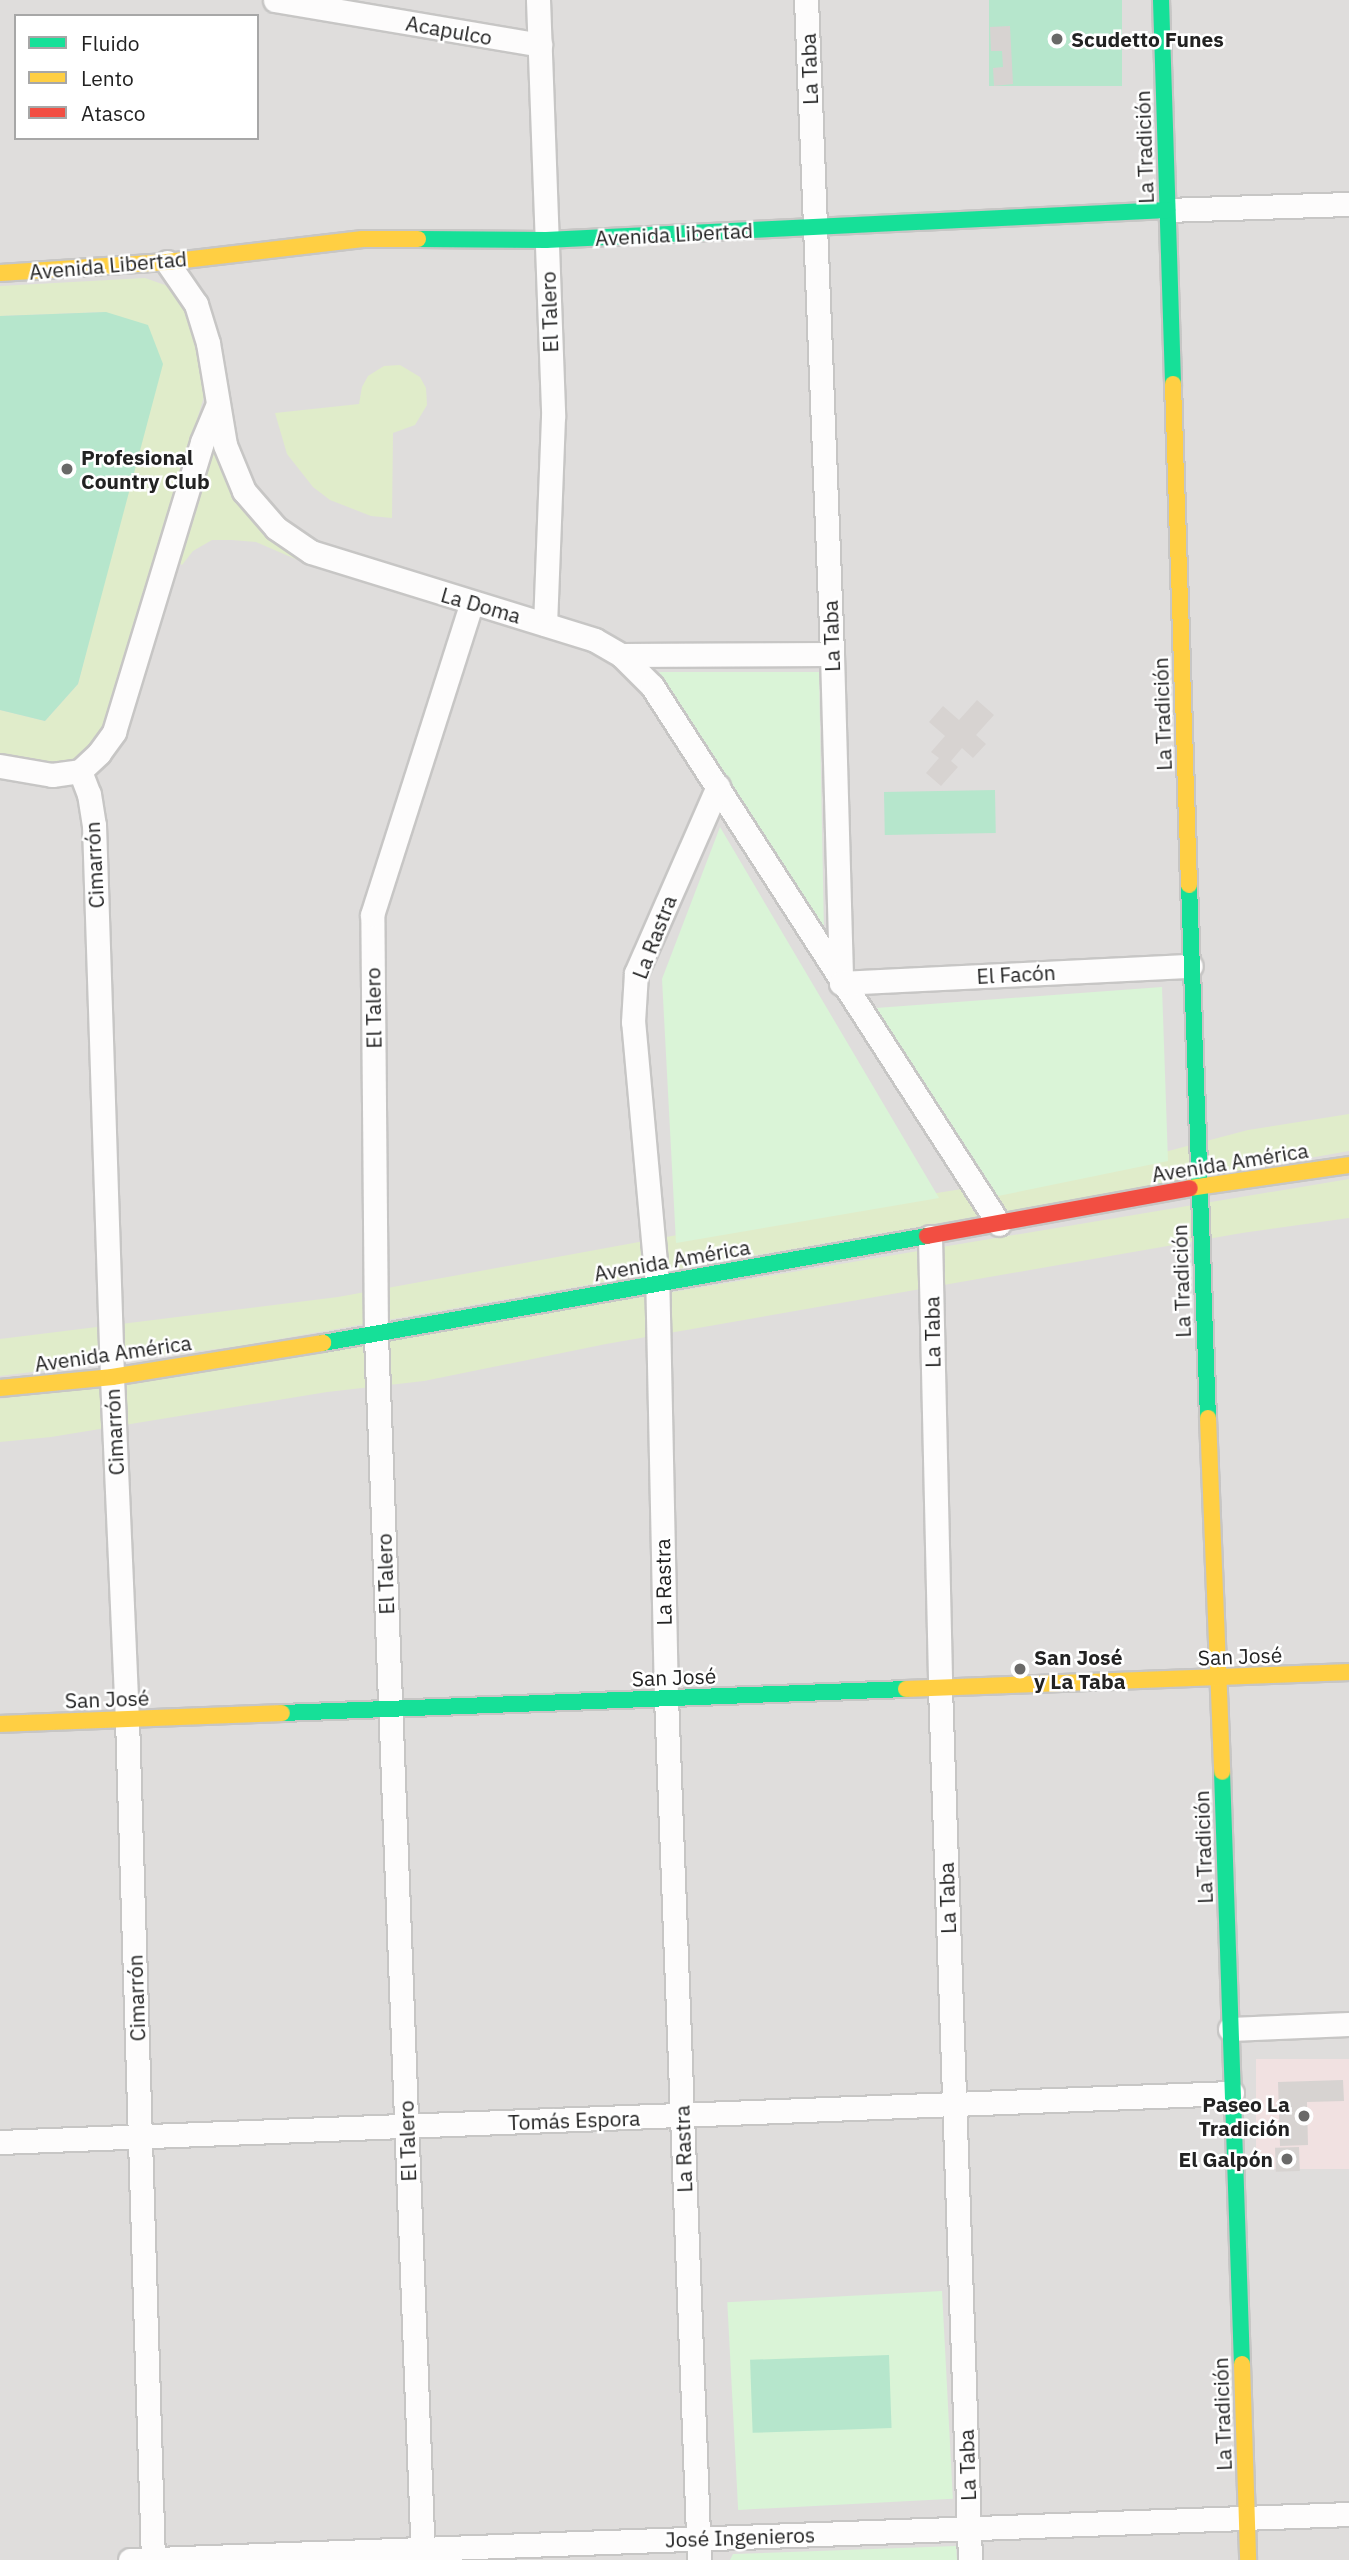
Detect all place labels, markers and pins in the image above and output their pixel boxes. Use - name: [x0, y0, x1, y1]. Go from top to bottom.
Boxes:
- place label: Scudetto Funes: [1071, 26, 1224, 52]
- marker: Scudetto Funes: [1049, 31, 1065, 47]
- place label: Profesional Country Club: [81, 444, 210, 494]
- marker: Profesional Country Club: [59, 461, 75, 477]
- place label: San José y La Taba: [1034, 1644, 1126, 1694]
- marker: San José y La Taba: [1012, 1661, 1028, 1677]
- place label: Paseo La Tradición: [1199, 2091, 1290, 2141]
- marker: Paseo La Tradición: [1296, 2108, 1312, 2124]
- place label: El Galpón: [1178, 2146, 1273, 2172]
- marker: El Galpón: [1279, 2151, 1295, 2167]

